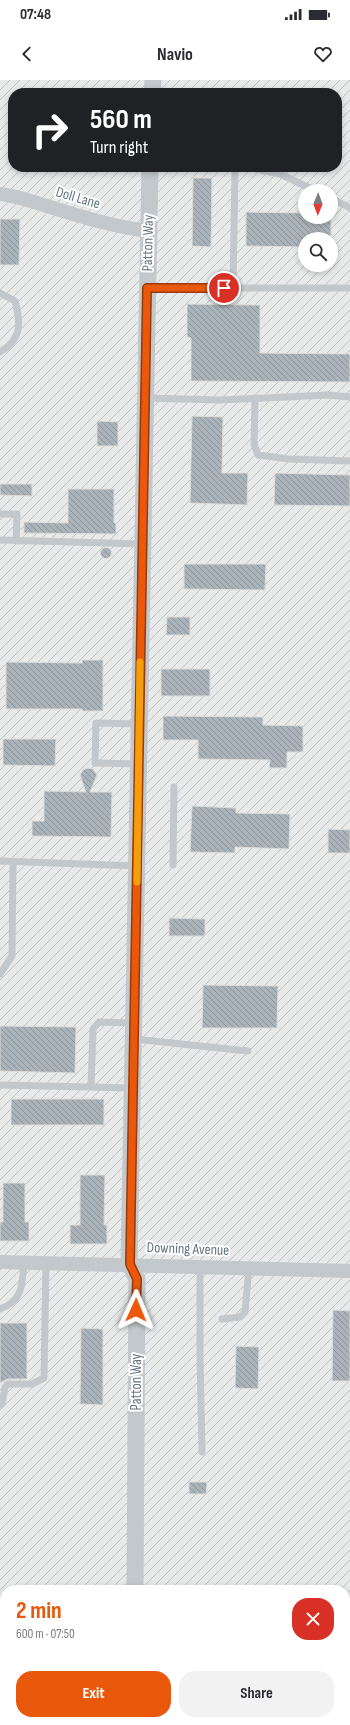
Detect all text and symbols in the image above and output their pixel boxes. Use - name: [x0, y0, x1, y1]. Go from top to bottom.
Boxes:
- text: 07:48: [20, 5, 51, 24]
- icon: back: [16, 43, 38, 65]
- icon: heart: [312, 43, 334, 65]
- text: Navio: [157, 44, 193, 65]
- text: 560 m: [90, 103, 152, 136]
- icon: right: [24, 104, 76, 156]
- text: Turn right: [90, 137, 148, 158]
- street label: Doll Lane: [54, 183, 102, 213]
- north arrow: [298, 184, 338, 224]
- map controls: [298, 184, 338, 272]
- street label: Patton Way: [138, 214, 158, 272]
- button: search: [298, 232, 338, 272]
- pin: [207, 271, 241, 305]
- icon: arrive: [213, 277, 235, 299]
- street label: Downing Avenue: [146, 1238, 230, 1260]
- position arrow: [115, 1289, 157, 1331]
- street label: Patton Way: [127, 1353, 146, 1410]
- text: 2 min: [16, 1596, 62, 1625]
- button: close: [292, 1598, 334, 1640]
- text: 600 m · 07:50: [16, 1626, 75, 1642]
- button: Exit: [16, 1671, 171, 1717]
- button: Share: [179, 1671, 334, 1717]

